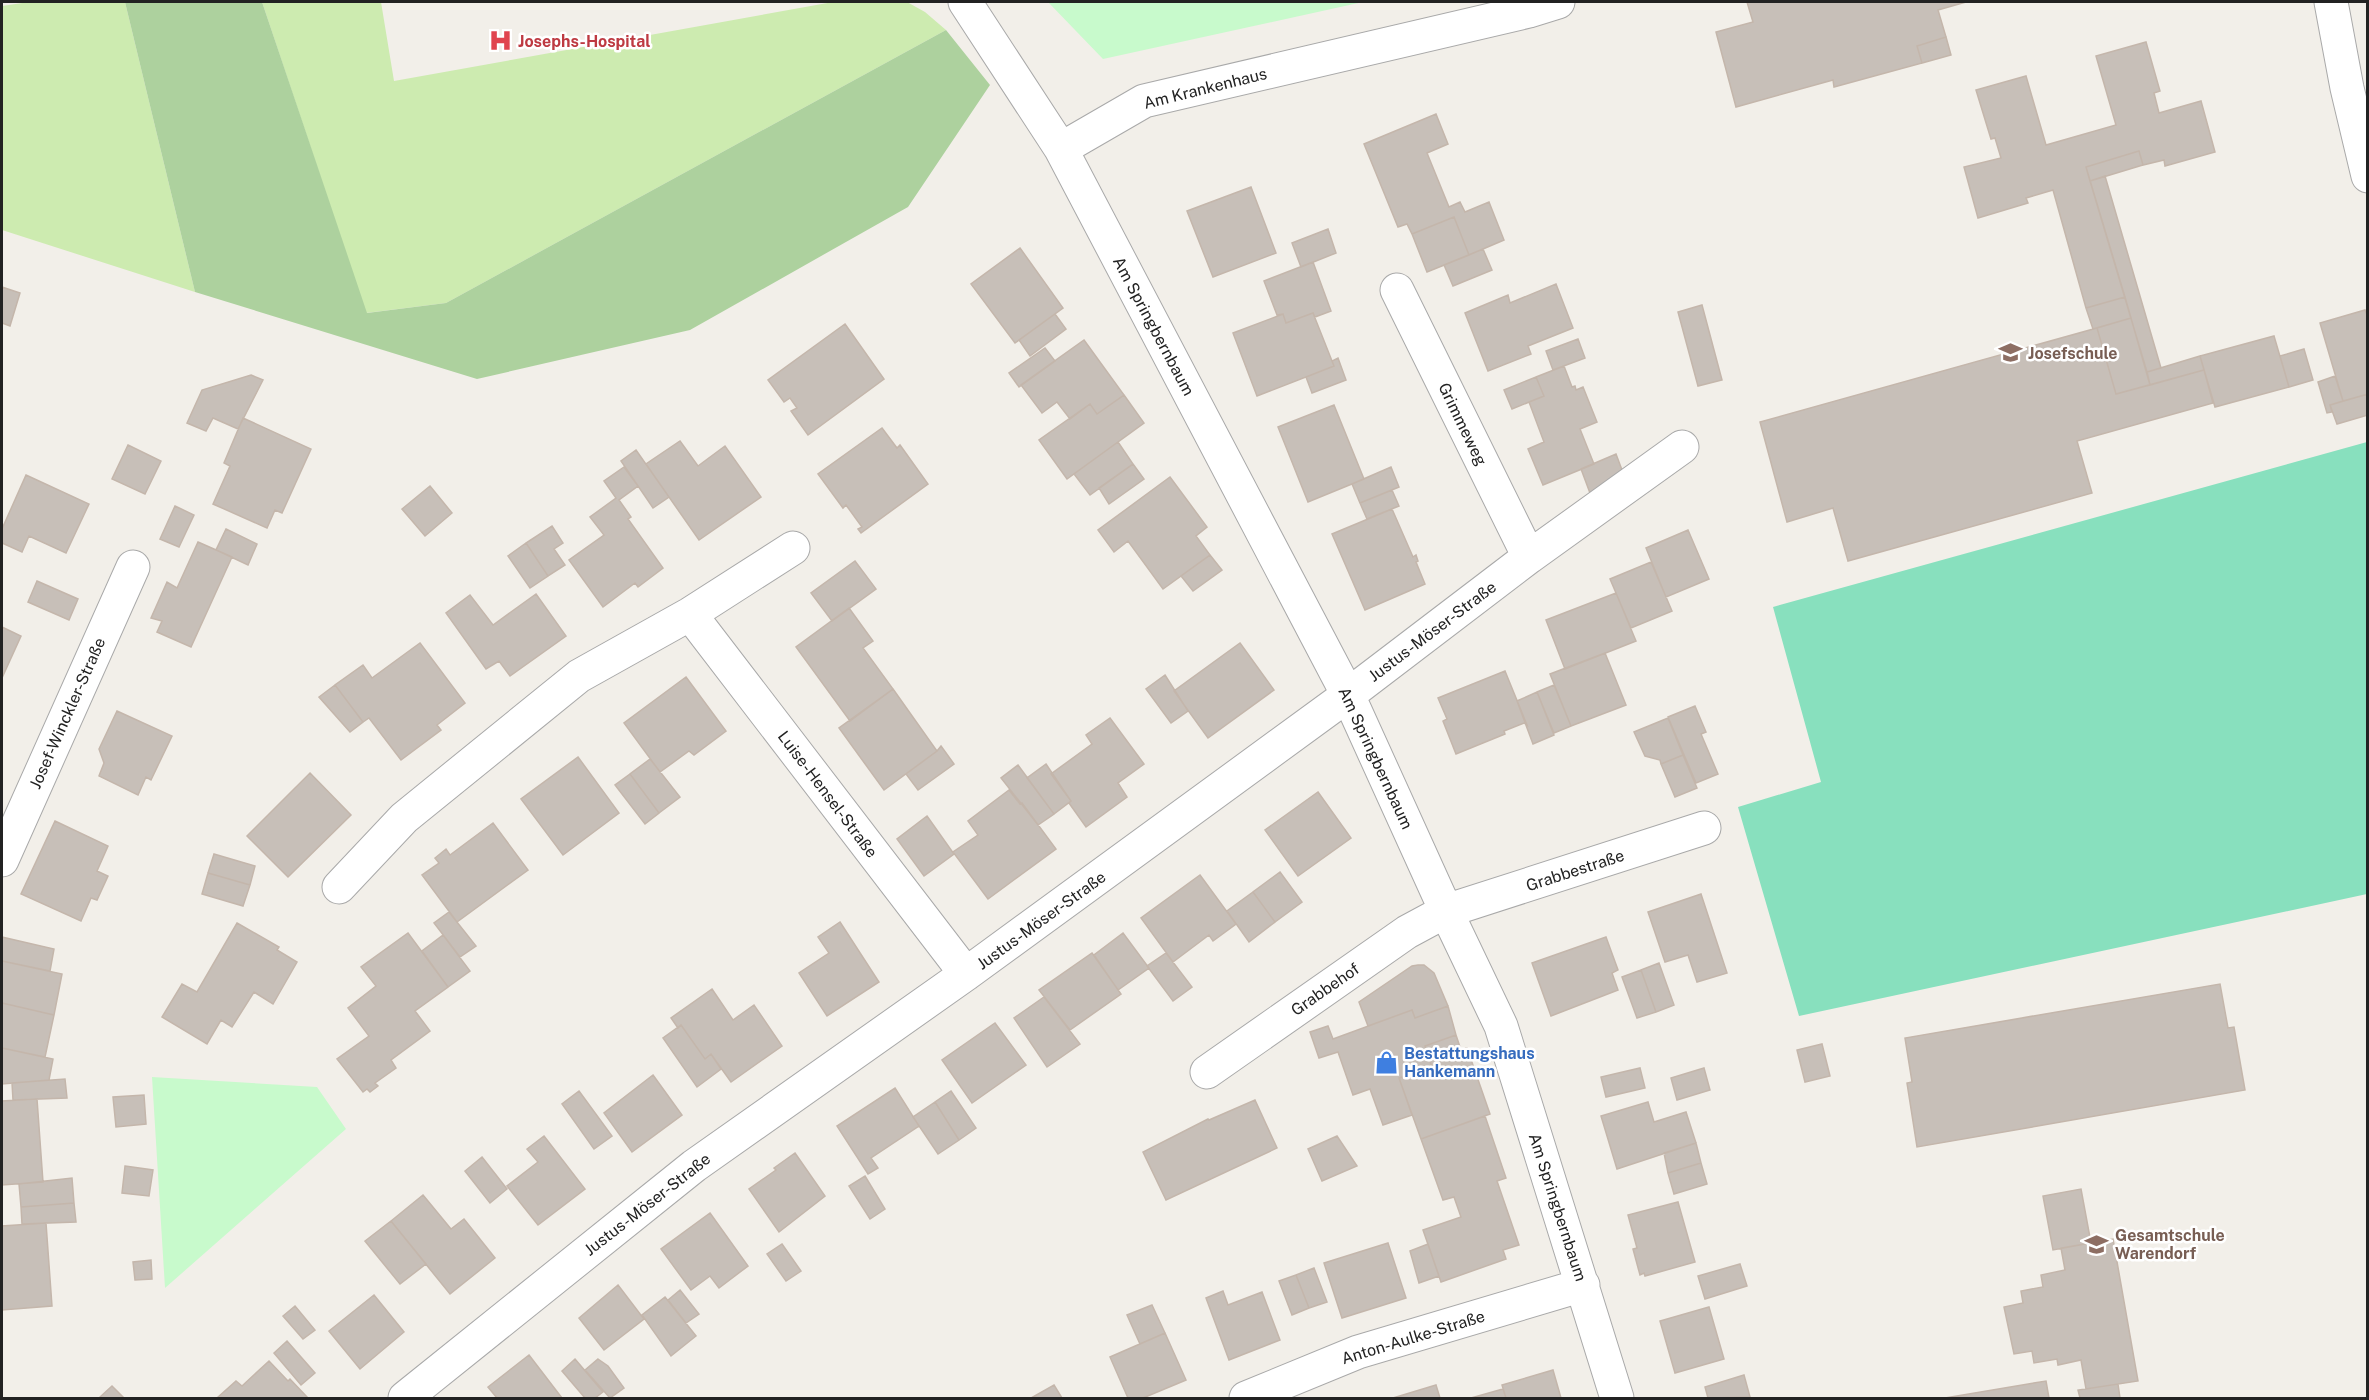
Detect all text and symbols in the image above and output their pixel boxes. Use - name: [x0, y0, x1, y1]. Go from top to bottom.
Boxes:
- hospital icon: Josephs-Hospital: [487, 28, 513, 54]
- place label: Josephs-Hospital: [518, 32, 651, 51]
- street label: Am Krankenhaus: [1142, 64, 1269, 113]
- street label: Am Springbernbaum: [1109, 254, 1198, 399]
- school or university icon: Josefschule: [1997, 340, 2023, 366]
- place label: Josefschule: [2028, 344, 2118, 363]
- street label: Grimmeweg: [1434, 380, 1491, 469]
- street label: Justus-Möser-Straße: [1365, 577, 1500, 686]
- street label: Josef-Winckler-Straße: [25, 635, 109, 792]
- street label: Am Springbernbaum: [1334, 684, 1417, 832]
- street label: Luise-Hensel-Straße: [774, 727, 881, 861]
- street label: Grabbestraße: [1524, 846, 1627, 895]
- street label: Justus-Möser-Straße: [973, 867, 1110, 974]
- street label: Grabbehof: [1287, 959, 1363, 1020]
- place label: Bestattungshaus Hankemann: [1404, 1044, 1535, 1081]
- shop icon: Bestattungshaus Hankemann: [1373, 1049, 1399, 1075]
- street label: Am Springbernbaum: [1525, 1131, 1590, 1284]
- street label: Justus-Möser-Straße: [580, 1149, 714, 1260]
- place label: Gesamtschule Warendorf: [2115, 1226, 2225, 1263]
- school or university icon: Gesamtschule Warendorf: [2084, 1231, 2110, 1257]
- street label: Anton-Aulke-Straße: [1339, 1307, 1487, 1368]

